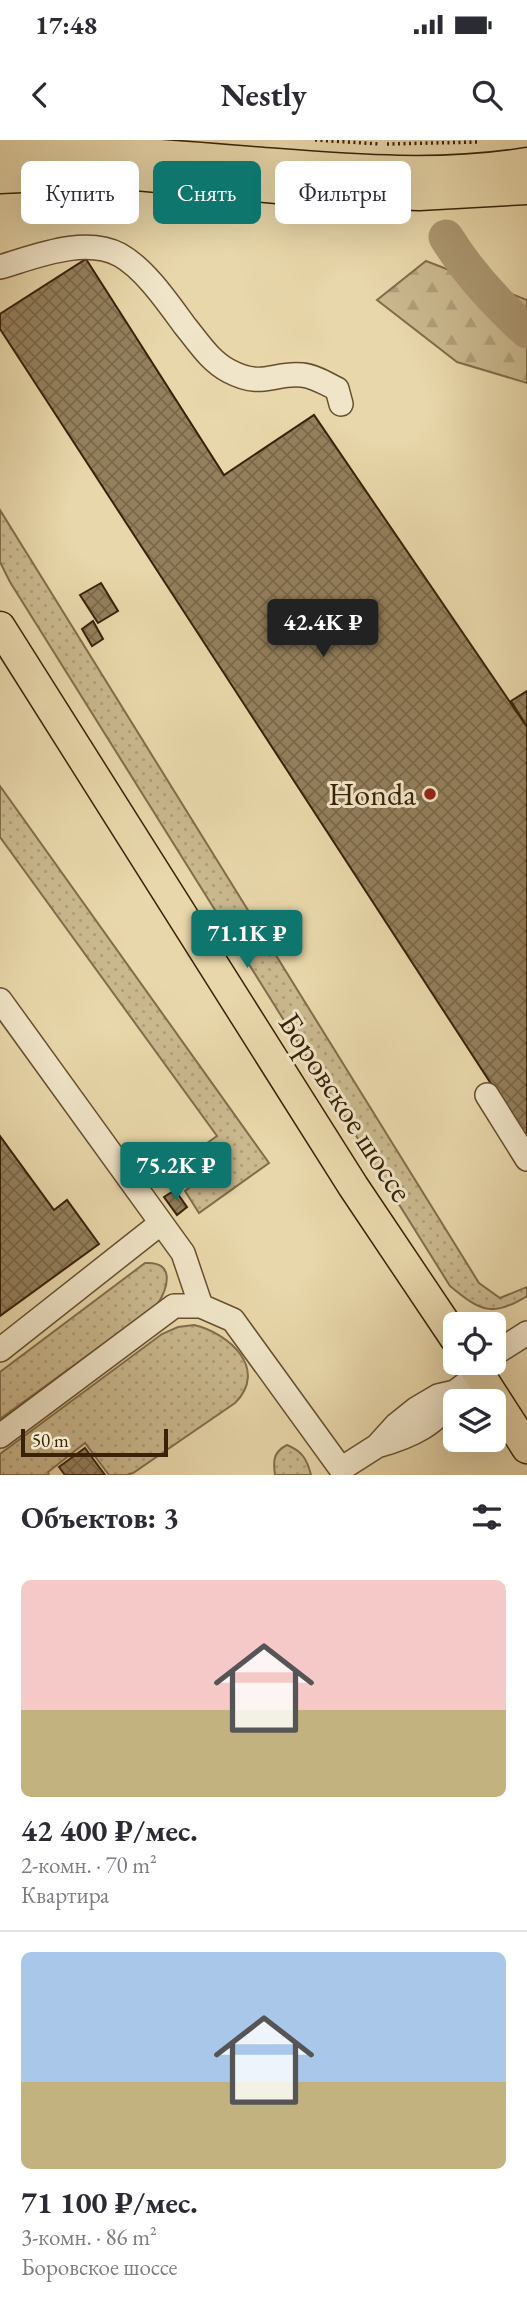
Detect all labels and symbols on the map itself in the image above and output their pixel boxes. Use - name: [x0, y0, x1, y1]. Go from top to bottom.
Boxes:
- pin: 42.4K ₽: [258, 600, 388, 659]
- place label: Honda: [328, 773, 416, 815]
- marker: Honda: [422, 786, 438, 802]
- pin: 71.1K ₽: [182, 910, 312, 970]
- street label: Боровское шоссе: [269, 1004, 423, 1210]
- pin: 75.2K ₽: [111, 1142, 241, 1202]
- scale bar: [21, 1426, 168, 1458]

